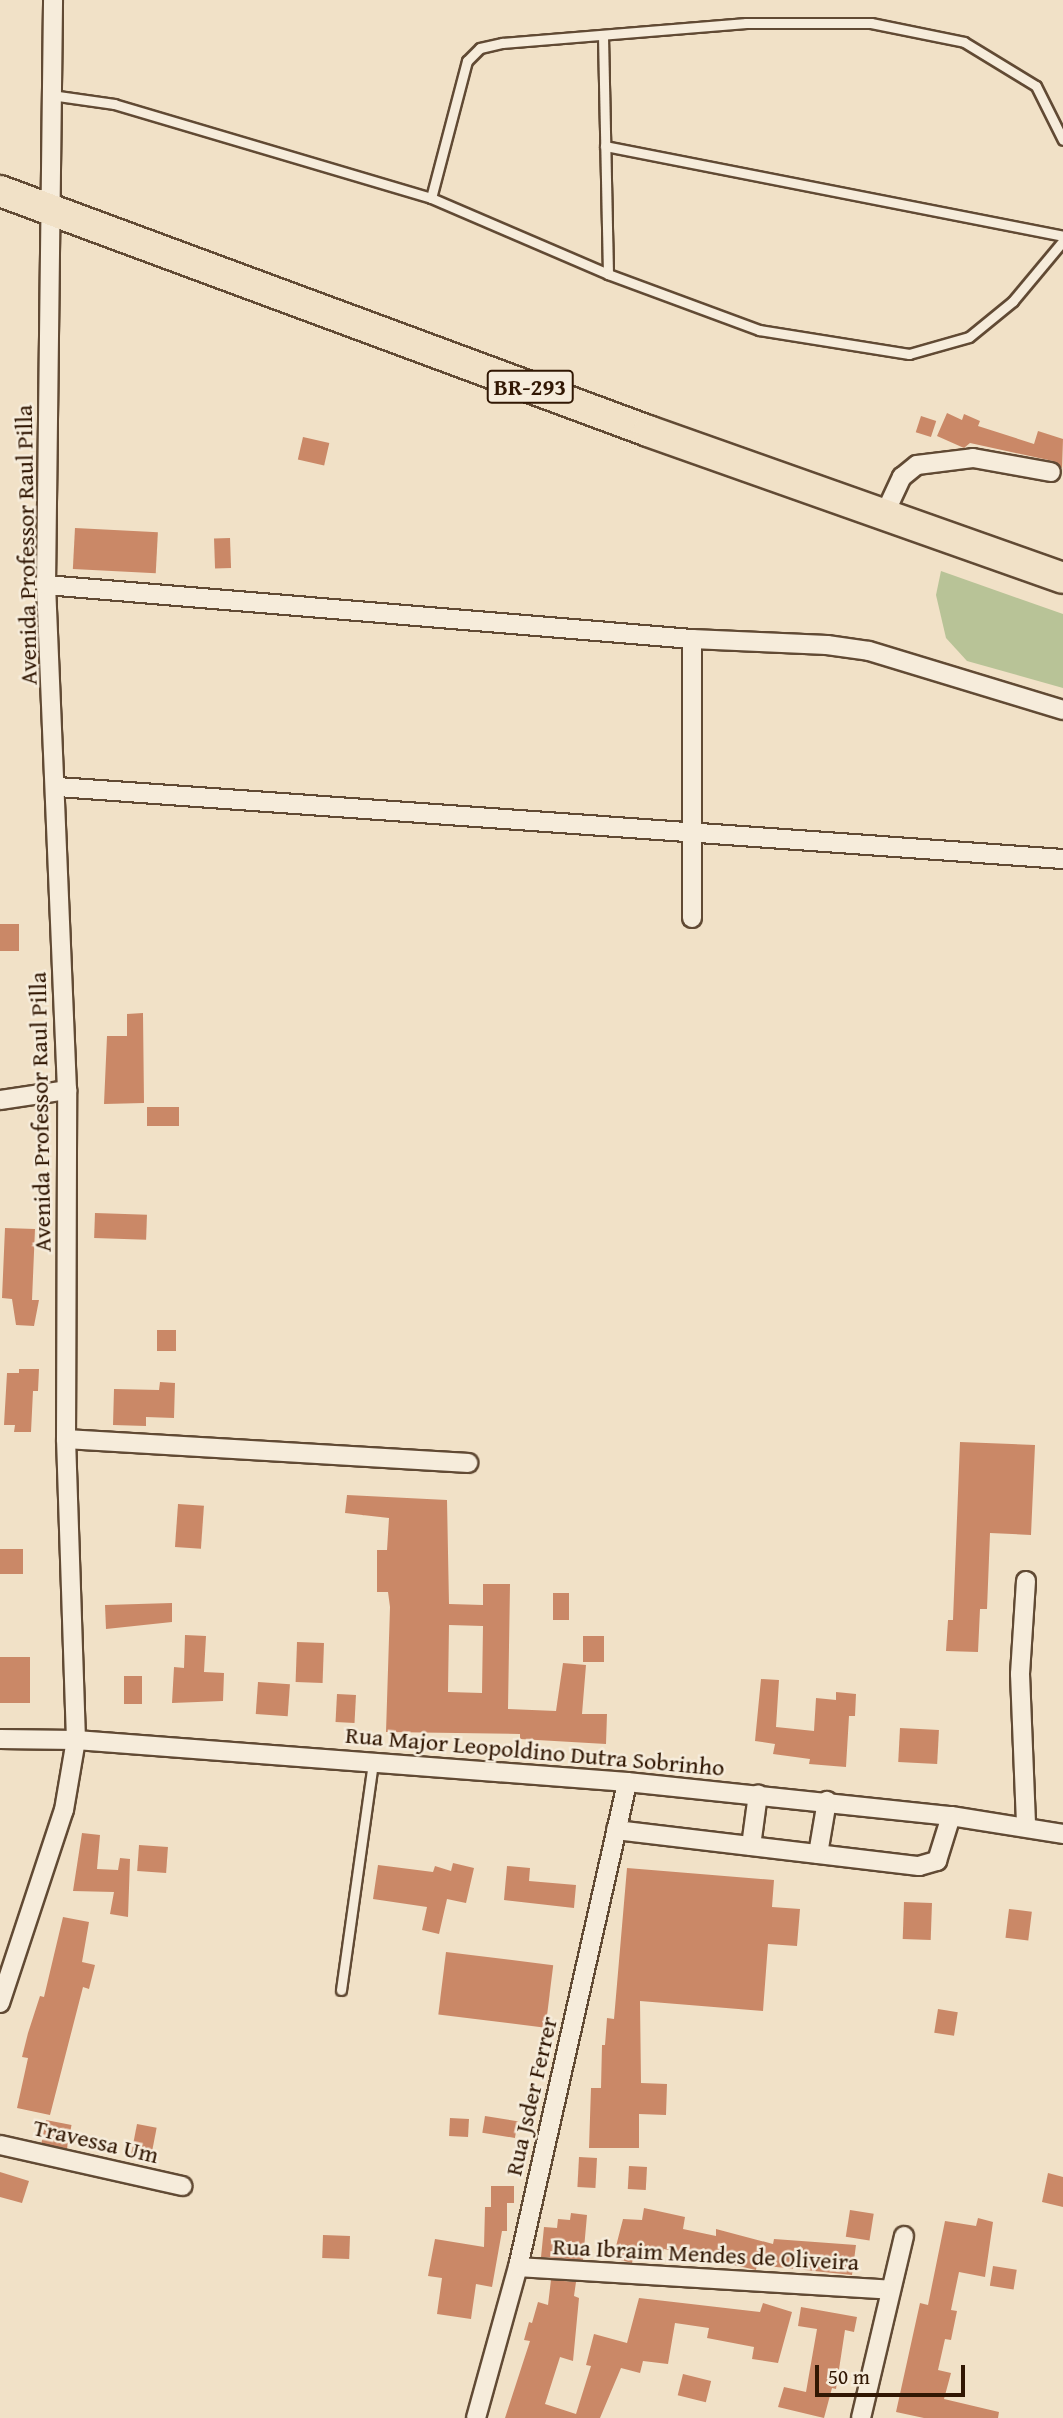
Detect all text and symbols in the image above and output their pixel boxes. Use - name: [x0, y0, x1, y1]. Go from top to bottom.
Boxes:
- road number: BR-293: [486, 368, 574, 406]
- street label: Avenida Professor Raul Pilla: [9, 405, 43, 685]
- street label: Avenida Professor Raul Pilla: [23, 972, 57, 1252]
- street label: Rua Major Leopoldino Dutra Sobrinho: [344, 1720, 726, 1782]
- street label: Rua Jsder Ferrer: [499, 2014, 563, 2178]
- street label: Travessa Um: [30, 2113, 162, 2169]
- street label: Rua Ibraim Mendes de Oliveira: [552, 2232, 860, 2276]
- scale bar: [818, 2352, 968, 2396]
- text: 50 m: [828, 2361, 870, 2392]

